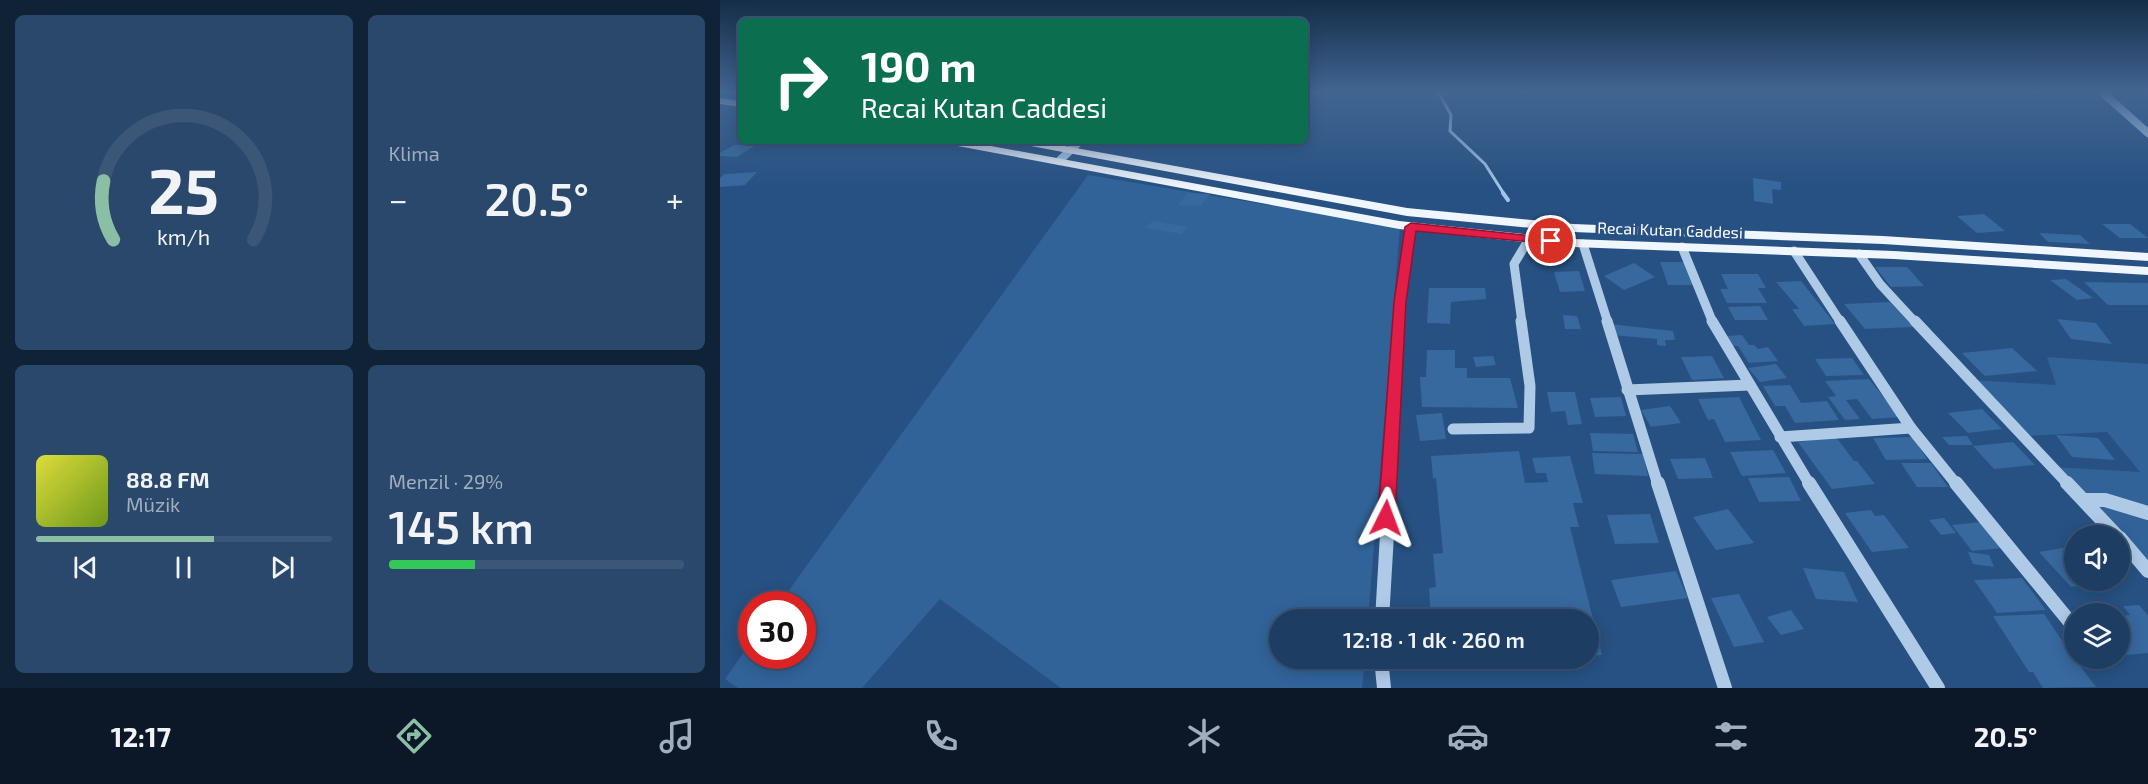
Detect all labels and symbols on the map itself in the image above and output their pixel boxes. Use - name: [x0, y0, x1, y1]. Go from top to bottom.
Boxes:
- pin: [1525, 215, 1576, 266]
- street label: Recai Kutan Caddesi: [1597, 217, 1743, 242]
- position arrow: [1354, 486, 1418, 550]
- speed limit sign: 30: [738, 591, 816, 669]

